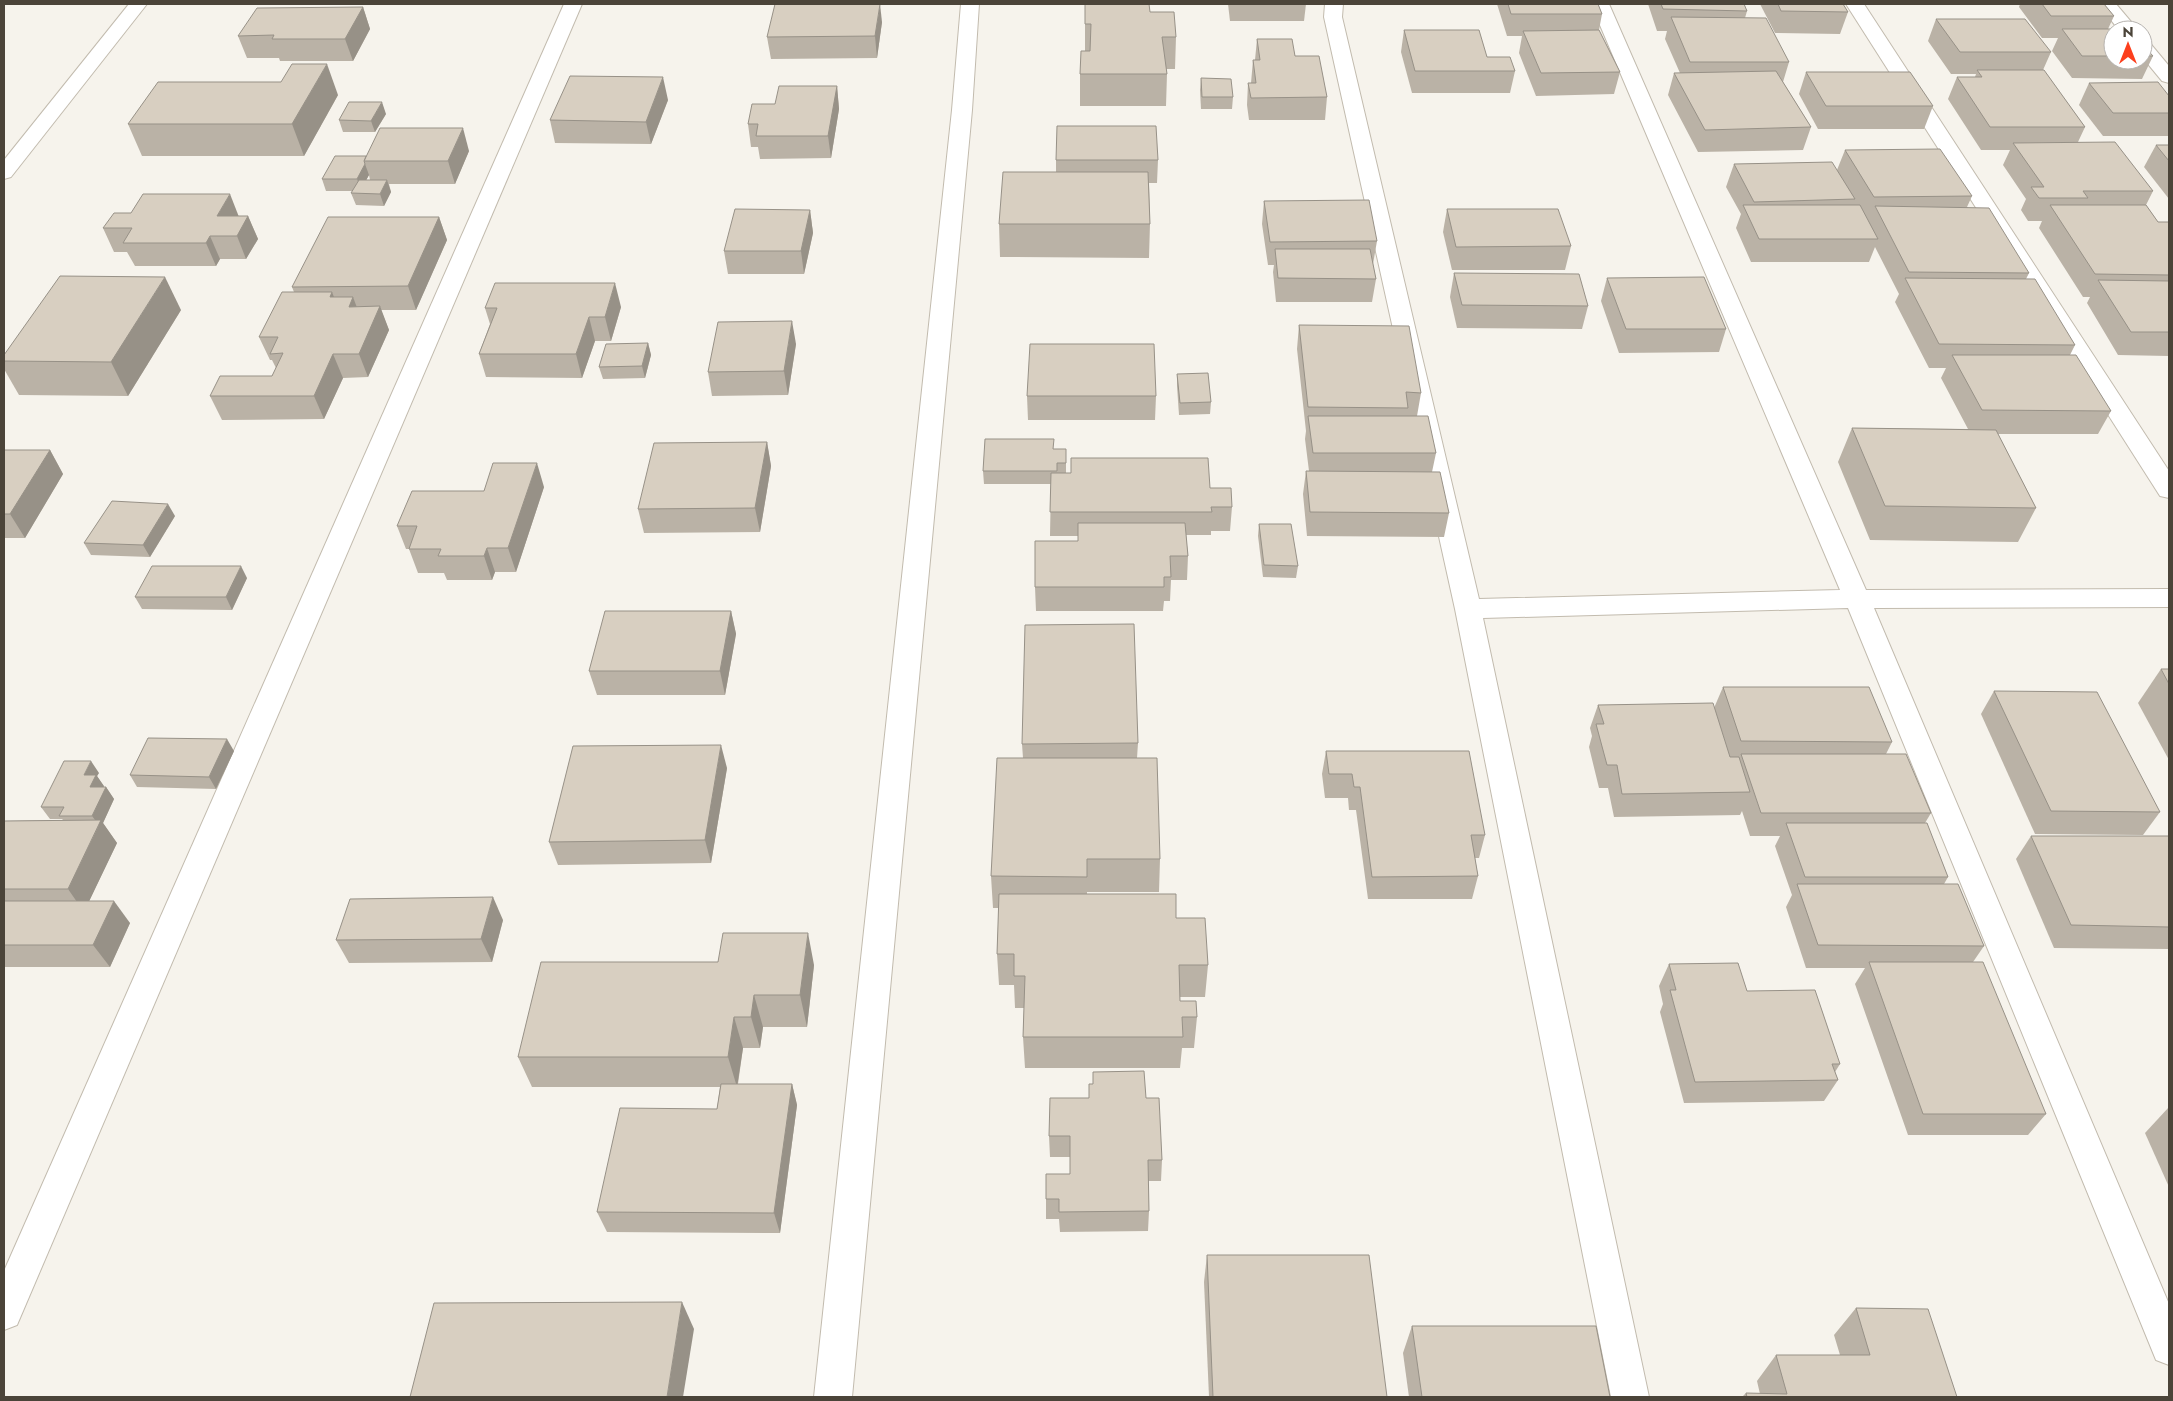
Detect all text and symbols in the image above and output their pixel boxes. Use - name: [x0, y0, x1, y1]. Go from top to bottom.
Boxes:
- north arrow: [2103, 20, 2153, 70]
- text: N: [2122, 22, 2134, 42]

